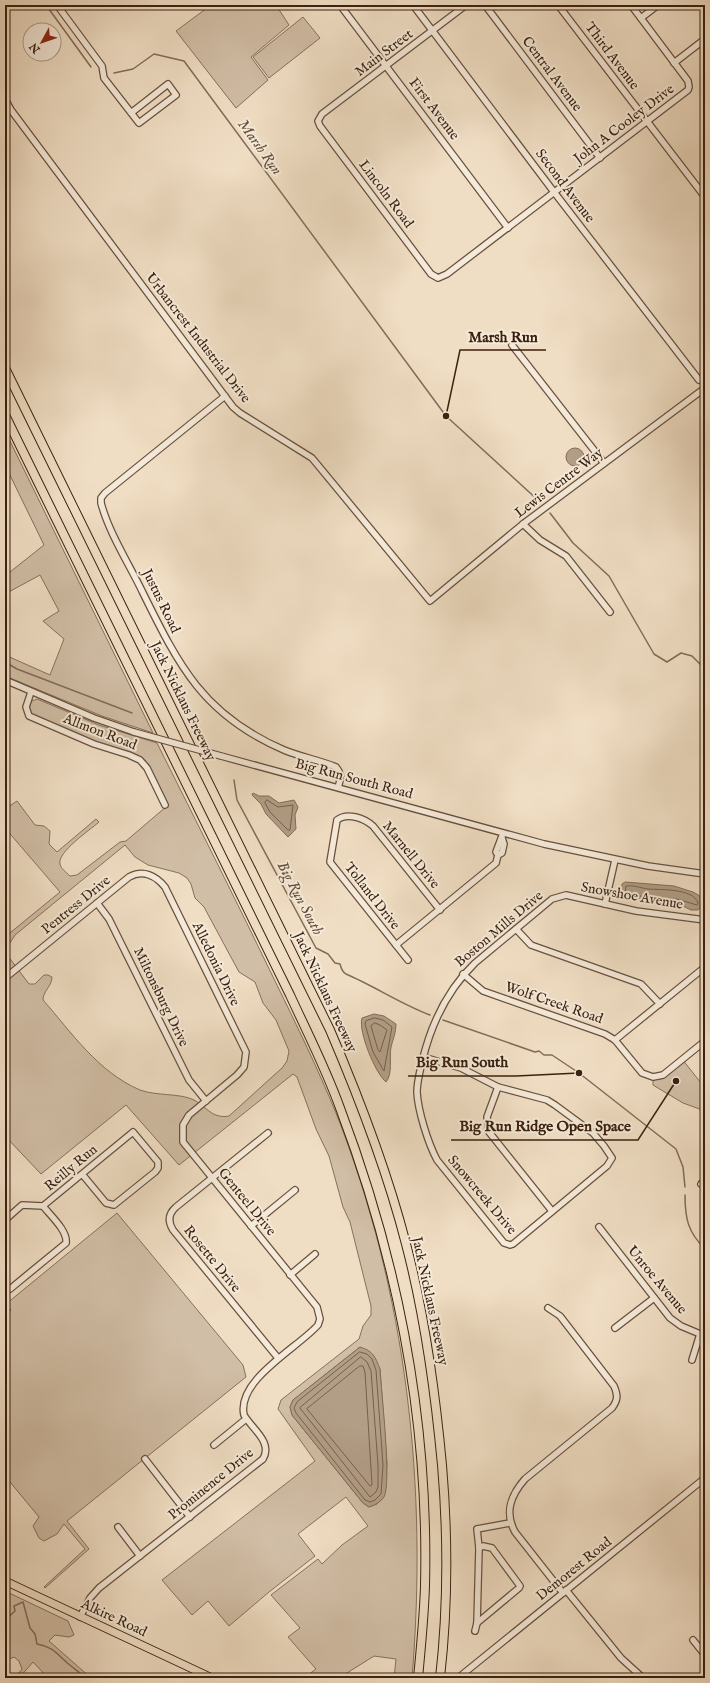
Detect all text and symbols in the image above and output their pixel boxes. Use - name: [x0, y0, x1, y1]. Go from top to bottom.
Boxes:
- street label: Third Avenue: [581, 19, 644, 94]
- north arrow: [22, 22, 62, 62]
- street label: Main Street: [351, 25, 417, 81]
- street label: Central Avenue: [518, 33, 586, 116]
- text: N: [26, 39, 44, 57]
- street label: First Avenue: [405, 74, 464, 144]
- street label: John A Cooley Drive: [569, 80, 678, 169]
- water label: Marsh Run: [233, 115, 287, 179]
- street label: Second Avenue: [531, 145, 599, 227]
- street label: Lincoln Road: [355, 156, 418, 232]
- street label: Urbancrest Industrial Drive: [142, 269, 255, 407]
- callout: Marsh Run: [460, 323, 546, 350]
- text: Marsh Run: [468, 328, 538, 347]
- street label: Lewis Centre Way: [511, 444, 607, 522]
- street label: Justus Road: [137, 564, 184, 637]
- street label: Jack Nicklaus Freeway: [145, 636, 220, 764]
- street label: Allmon Road: [60, 709, 140, 754]
- street label: Big Run South Road: [293, 755, 415, 803]
- street label: Marnell Drive: [378, 818, 444, 893]
- water label: Big Run South: [272, 858, 328, 939]
- street label: Tolland Drive: [340, 859, 404, 934]
- street label: Pentress Drive: [38, 871, 115, 938]
- street label: Snowshoe Avenue: [580, 878, 685, 914]
- street label: Boston Mills Drive: [451, 886, 547, 971]
- street label: Alledonia Drive: [187, 918, 244, 1010]
- street label: Jack Nicklaus Freeway: [288, 927, 361, 1055]
- street label: Miltonsburg Drive: [129, 944, 193, 1050]
- street label: Wolf Creek Road: [503, 978, 606, 1028]
- callout: Big Run South: [408, 1049, 516, 1076]
- text: Big Run South: [416, 1053, 509, 1072]
- callout: Big Run Ridge Open Space: [451, 1113, 638, 1140]
- text: Big Run Ridge Open Space: [459, 1117, 631, 1136]
- street label: Reilly Run: [41, 1140, 102, 1195]
- street label: Snowcreek Drive: [444, 1152, 521, 1239]
- street label: Genteel Drive: [214, 1164, 280, 1240]
- street label: Rosette Drive: [179, 1222, 245, 1297]
- street label: Jack Nicklaus Freeway: [407, 1233, 452, 1367]
- street label: Unroe Avenue: [623, 1242, 691, 1318]
- street label: Prominence Drive: [165, 1444, 258, 1524]
- street label: Demorest Road: [533, 1533, 616, 1605]
- street label: Alkire Road: [77, 1594, 150, 1641]

